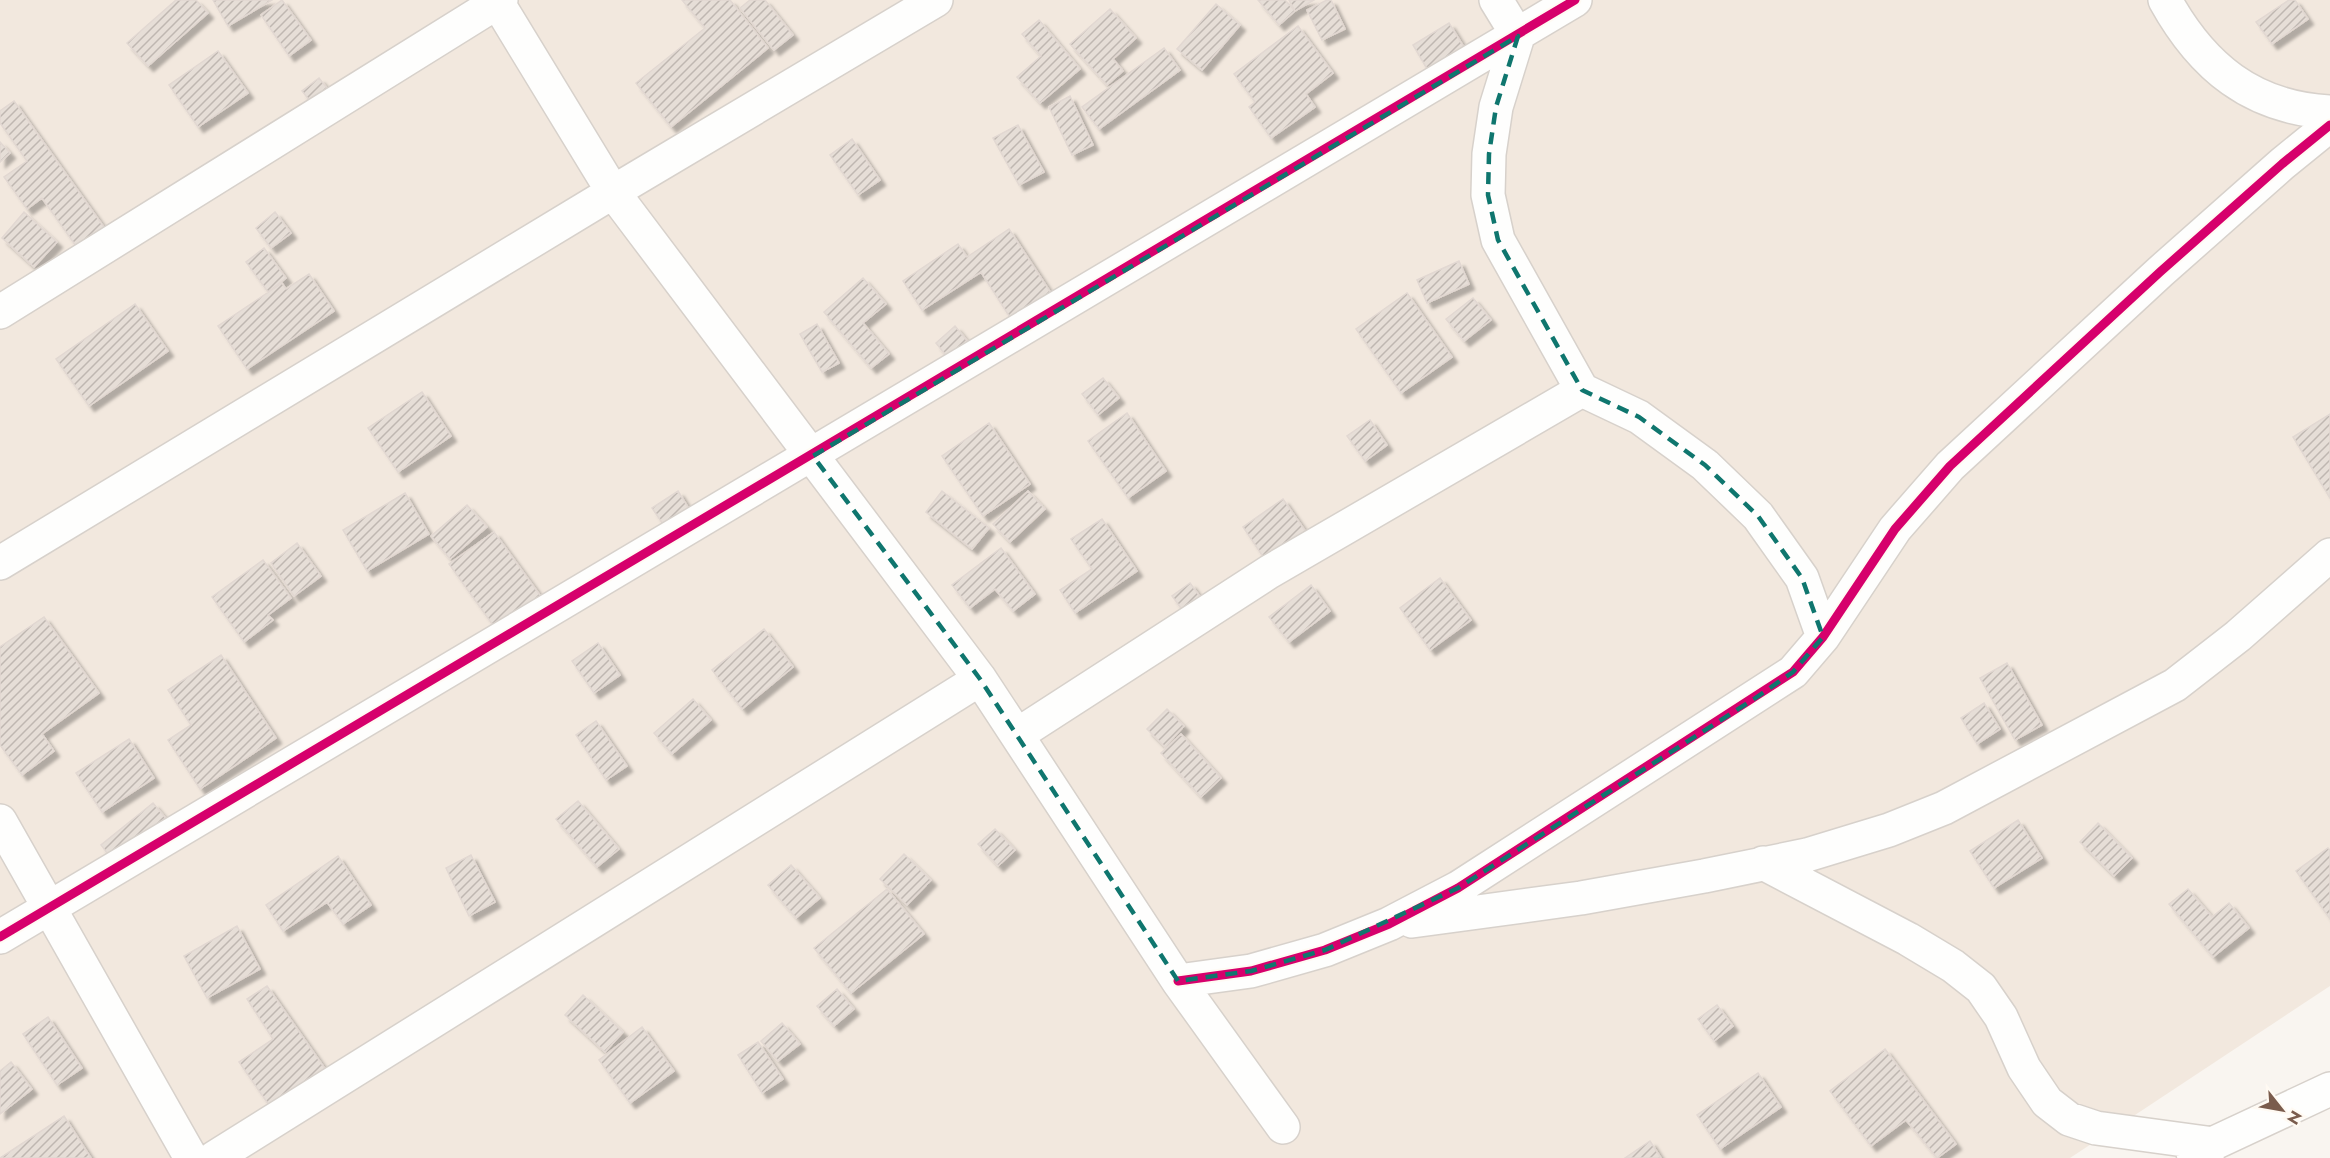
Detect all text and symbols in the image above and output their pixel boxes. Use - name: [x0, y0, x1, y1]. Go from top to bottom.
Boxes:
- north arrow: [2252, 1080, 2312, 1140]
- text: N: [2281, 1106, 2308, 1129]

